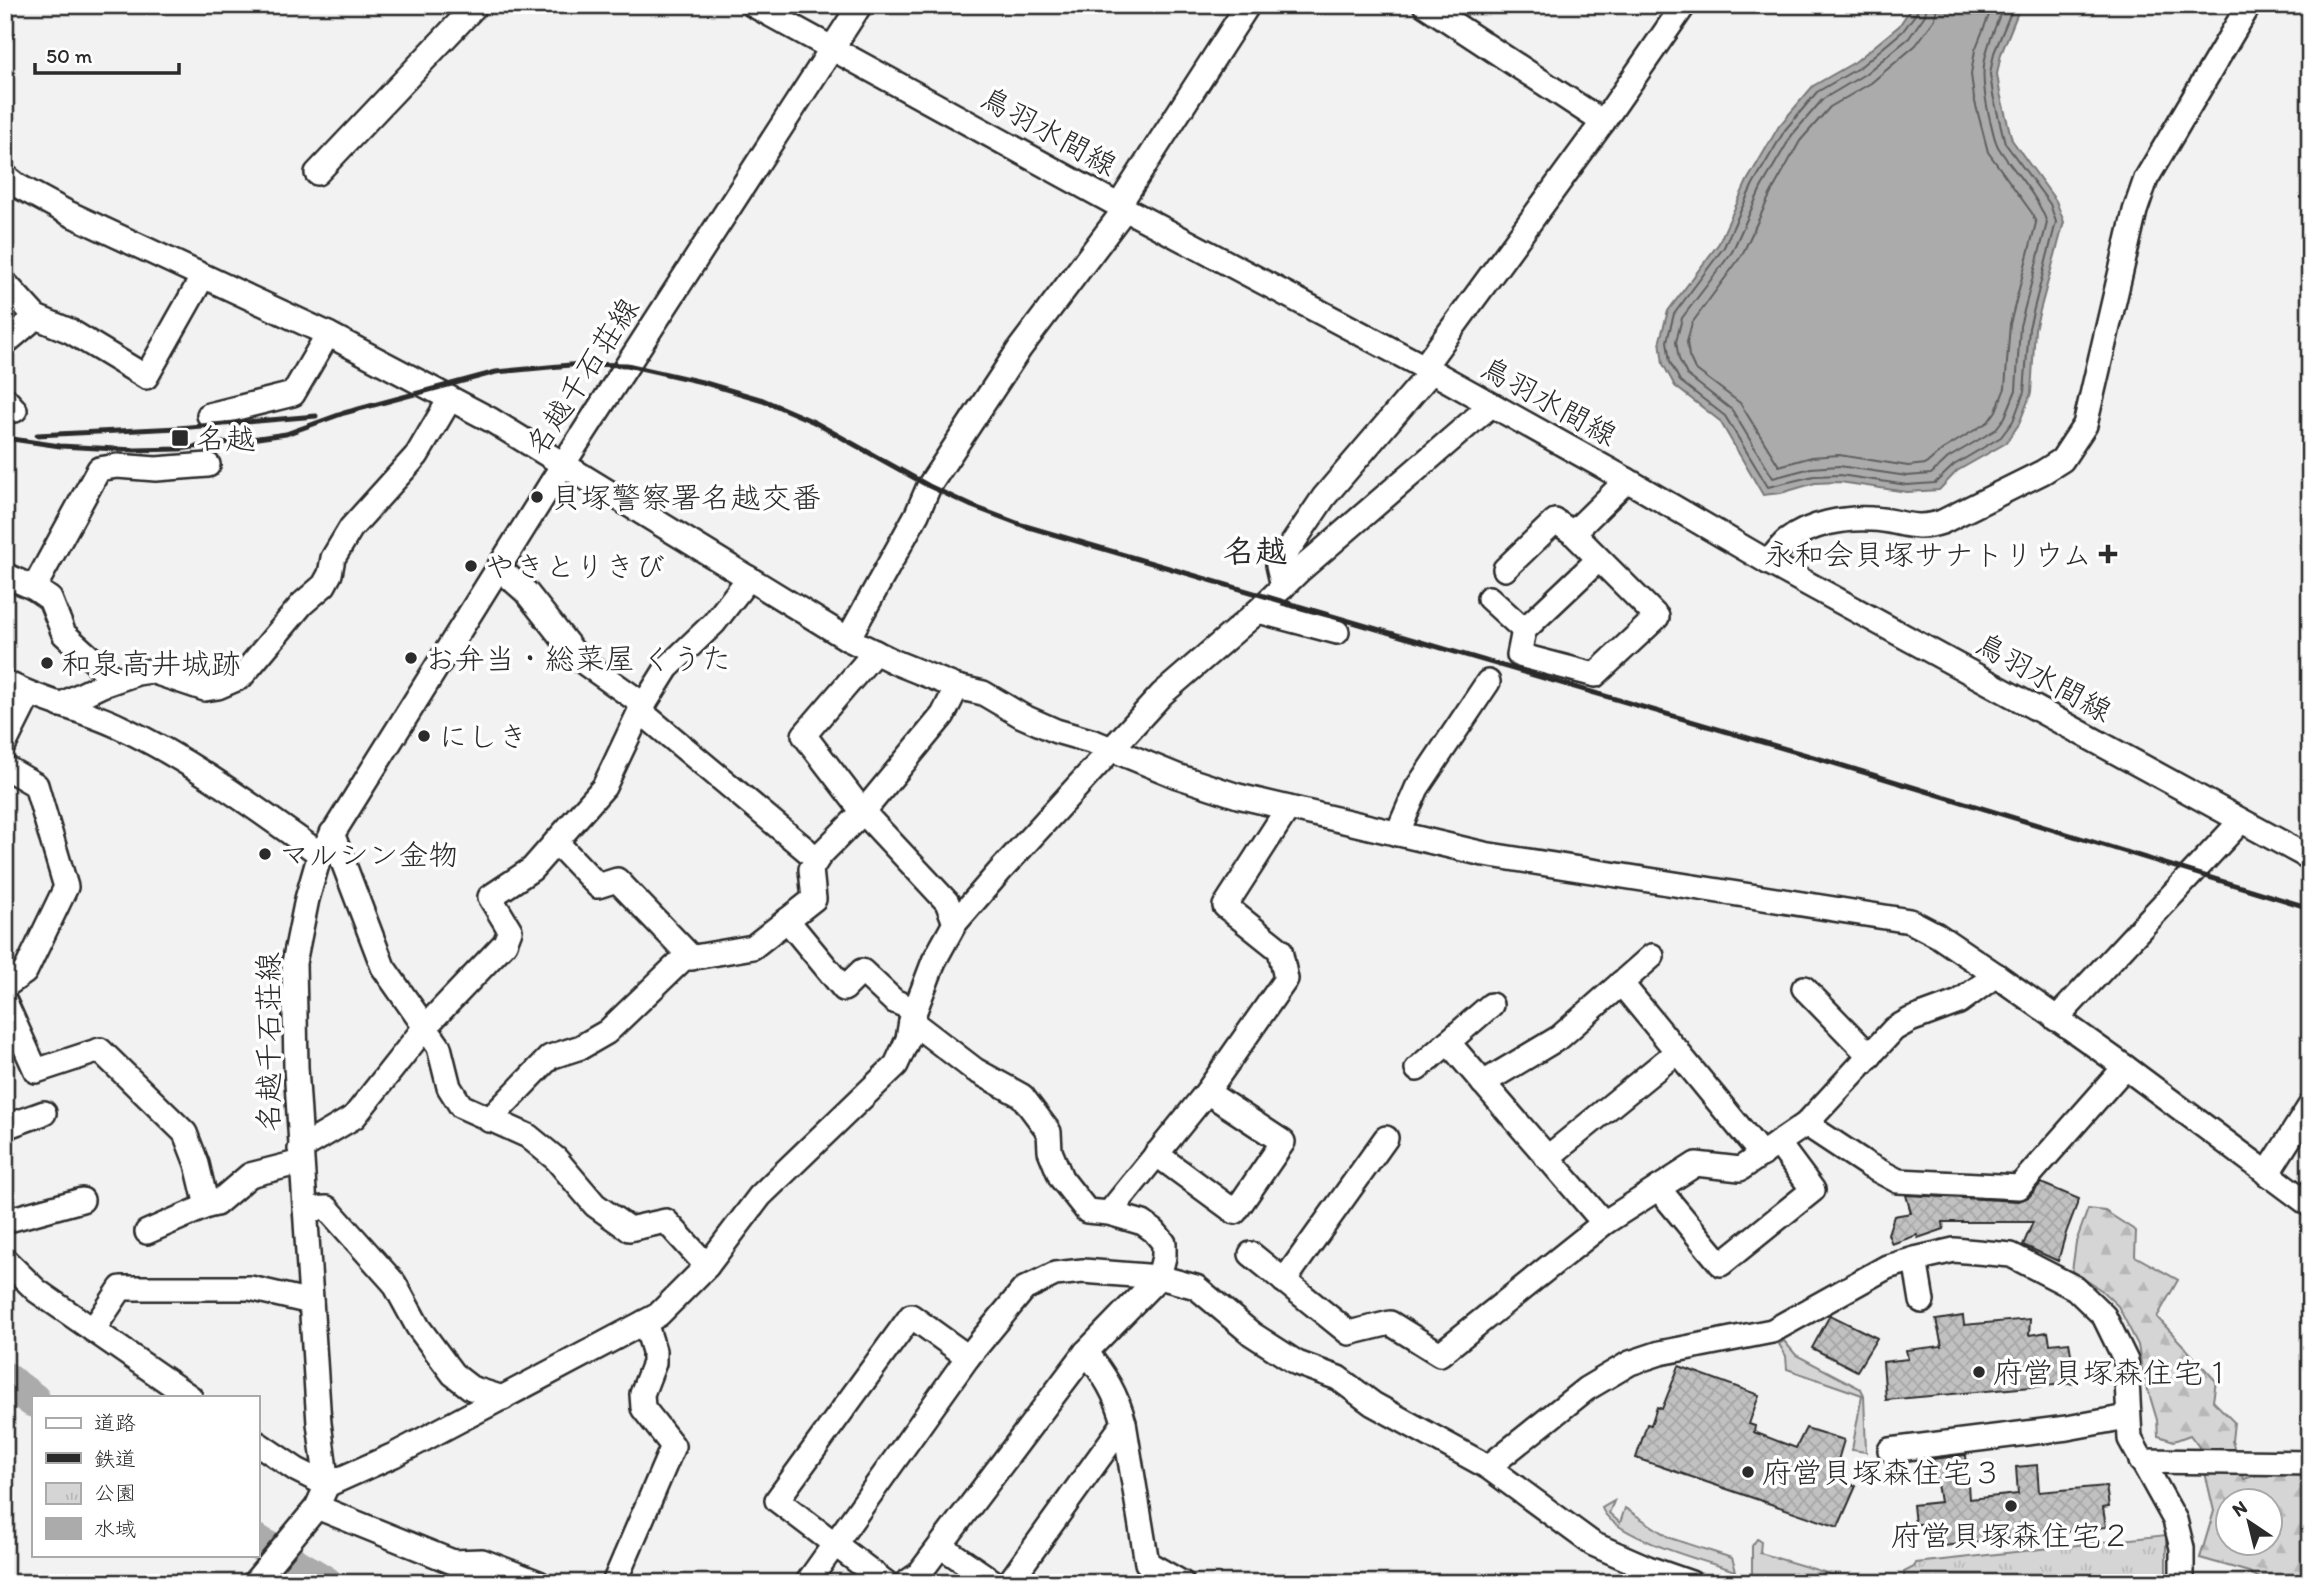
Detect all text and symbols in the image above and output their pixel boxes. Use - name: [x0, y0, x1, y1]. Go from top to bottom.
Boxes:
- scale bar: [35, 32, 178, 76]
- text: 50 m: [46, 43, 93, 68]
- street label: 鳥羽水間線: [974, 78, 1124, 184]
- street label: 名越千石荘線: [517, 290, 647, 462]
- street label: 鳥羽水間線: [1474, 348, 1624, 454]
- place label: 名越: [196, 420, 256, 457]
- marker: 名越: [170, 428, 190, 448]
- place label: 貝塚警察署名越交番: [551, 479, 821, 516]
- marker: 貝塚警察署名越交番: [529, 489, 545, 505]
- district label: 名越: [1223, 532, 1287, 570]
- place label: 永和会貝塚サナトリウム: [1764, 536, 2092, 573]
- marker: 永和会貝塚サナトリウム: [2098, 544, 2118, 564]
- place label: やきとりきび: [485, 548, 665, 585]
- marker: やきとりきび: [463, 558, 479, 574]
- street label: 鳥羽水間線: [1969, 624, 2119, 730]
- place label: お弁当・総菜屋 くうた: [425, 640, 732, 677]
- place label: 和泉高井城跡: [61, 645, 241, 682]
- marker: お弁当・総菜屋 くうた: [403, 650, 419, 666]
- marker: 和泉高井城跡: [39, 655, 55, 671]
- place label: にしき: [438, 718, 528, 755]
- marker: にしき: [416, 728, 432, 744]
- place label: マルシン金物: [279, 836, 458, 873]
- marker: マルシン金物: [257, 846, 273, 862]
- street label: 名越千石荘線: [250, 952, 287, 1132]
- place label: 府営貝塚森住宅１: [1993, 1354, 2233, 1391]
- marker: 府営貝塚森住宅１: [1971, 1364, 1987, 1380]
- legend: [32, 1396, 259, 1556]
- text: 道路: [94, 1410, 136, 1435]
- text: 鉄道: [94, 1446, 136, 1471]
- place label: 府営貝塚森住宅３: [1762, 1454, 2002, 1491]
- marker: 府営貝塚森住宅３: [1740, 1464, 1756, 1480]
- text: 公園: [94, 1480, 136, 1505]
- north arrow: [2214, 1486, 2284, 1556]
- text: N: [2228, 1495, 2251, 1522]
- marker: 府営貝塚森住宅２: [2003, 1498, 2019, 1514]
- text: 水域: [94, 1516, 136, 1541]
- place label: 府営貝塚森住宅２: [1891, 1517, 2131, 1554]

